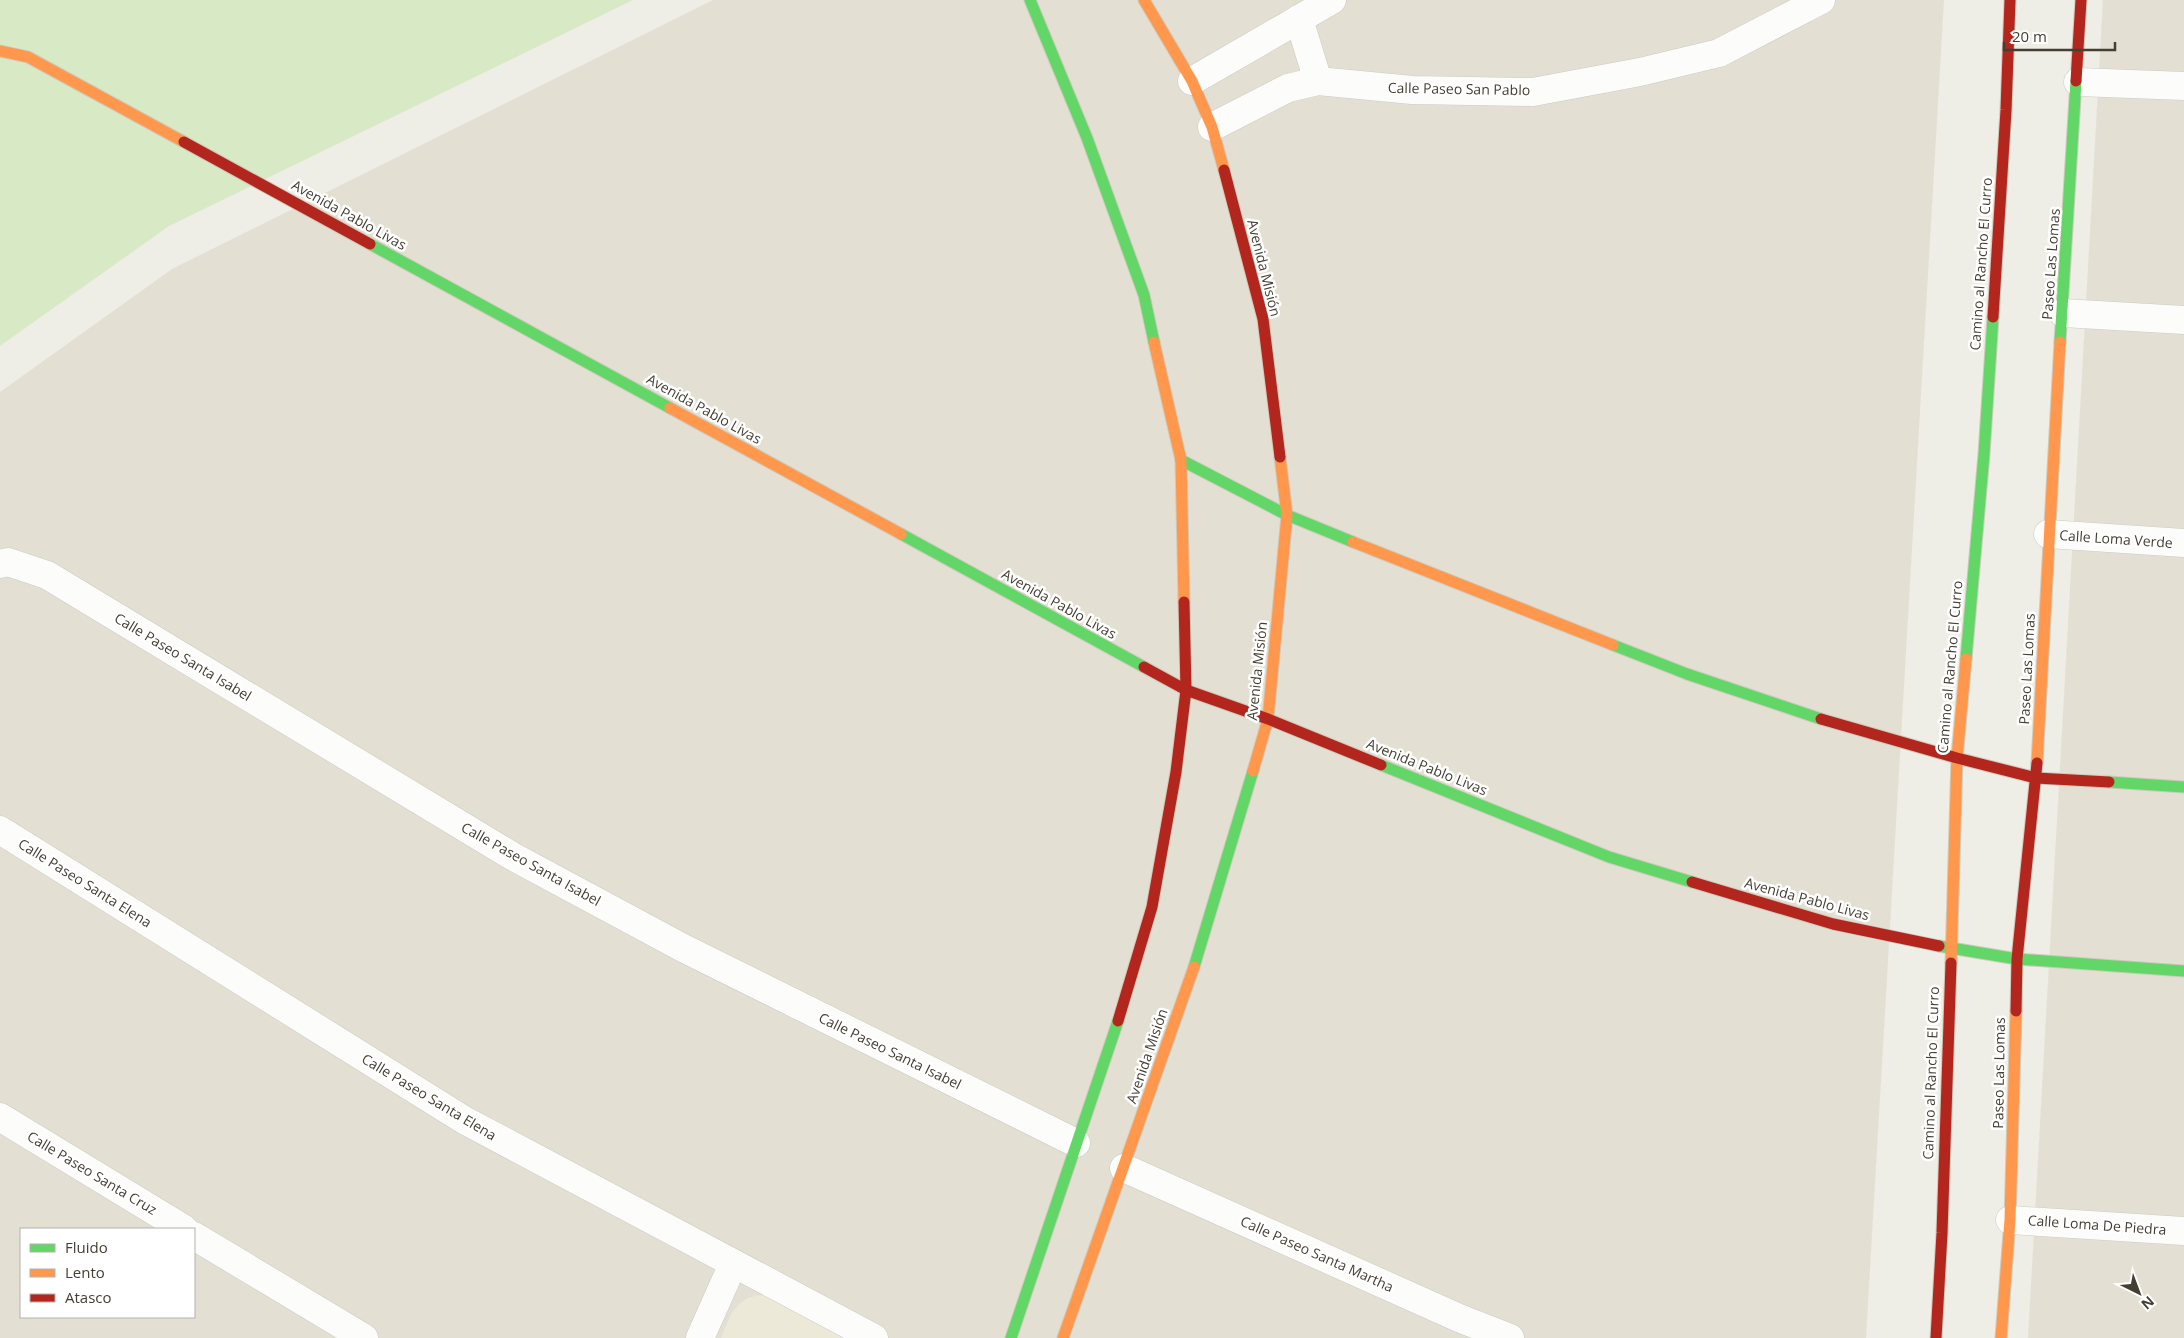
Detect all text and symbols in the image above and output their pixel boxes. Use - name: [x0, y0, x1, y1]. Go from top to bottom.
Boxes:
- scale bar: [2004, 20, 2115, 52]
- text: 20 m: [2012, 26, 2047, 46]
- street label: Calle Paseo San Pablo: [1388, 78, 1530, 99]
- street label: Avenida Pablo Livas: [288, 175, 410, 254]
- street label: Camino al Rancho El Curro: [1965, 177, 1996, 351]
- street label: Paseo Las Lomas: [2037, 207, 2064, 320]
- street label: Avenida Misión: [1243, 217, 1286, 318]
- street label: Avenida Pablo Livas: [643, 369, 765, 448]
- street label: Calle Loma Verde: [2059, 525, 2174, 552]
- street label: Avenida Pablo Livas: [998, 564, 1120, 643]
- street label: Camino al Rancho El Curro: [1932, 580, 1967, 754]
- street label: Calle Paseo Santa Isabel: [111, 608, 255, 705]
- street label: Paseo Las Lomas: [2014, 613, 2039, 725]
- street label: Avenida Misión: [1242, 621, 1271, 721]
- street label: Avenida Pablo Livas: [1364, 734, 1491, 800]
- street label: Calle Paseo Santa Isabel: [458, 817, 604, 910]
- street label: Calle Paseo Santa Elena: [15, 834, 156, 931]
- street label: Avenida Pablo Livas: [1743, 873, 1872, 924]
- street label: Camino al Rancho El Curro: [1918, 986, 1943, 1160]
- street label: Avenida Misión: [1121, 1006, 1172, 1106]
- street label: Calle Paseo Santa Isabel: [816, 1008, 965, 1093]
- street label: Paseo Las Lomas: [1988, 1017, 2009, 1129]
- street label: Calle Paseo Santa Elena: [358, 1049, 500, 1144]
- street label: Calle Paseo Santa Cruz: [24, 1126, 161, 1219]
- street label: Calle Loma De Piedra: [2027, 1210, 2167, 1239]
- street label: Calle Paseo Santa Martha: [1238, 1211, 1397, 1296]
- legend: [20, 1228, 195, 1318]
- text: Fluido: [65, 1237, 108, 1257]
- text: Lento: [65, 1262, 105, 1282]
- north arrow: [2114, 1268, 2164, 1318]
- text: Atasco: [65, 1287, 112, 1307]
- text: N: [2137, 1292, 2159, 1314]

